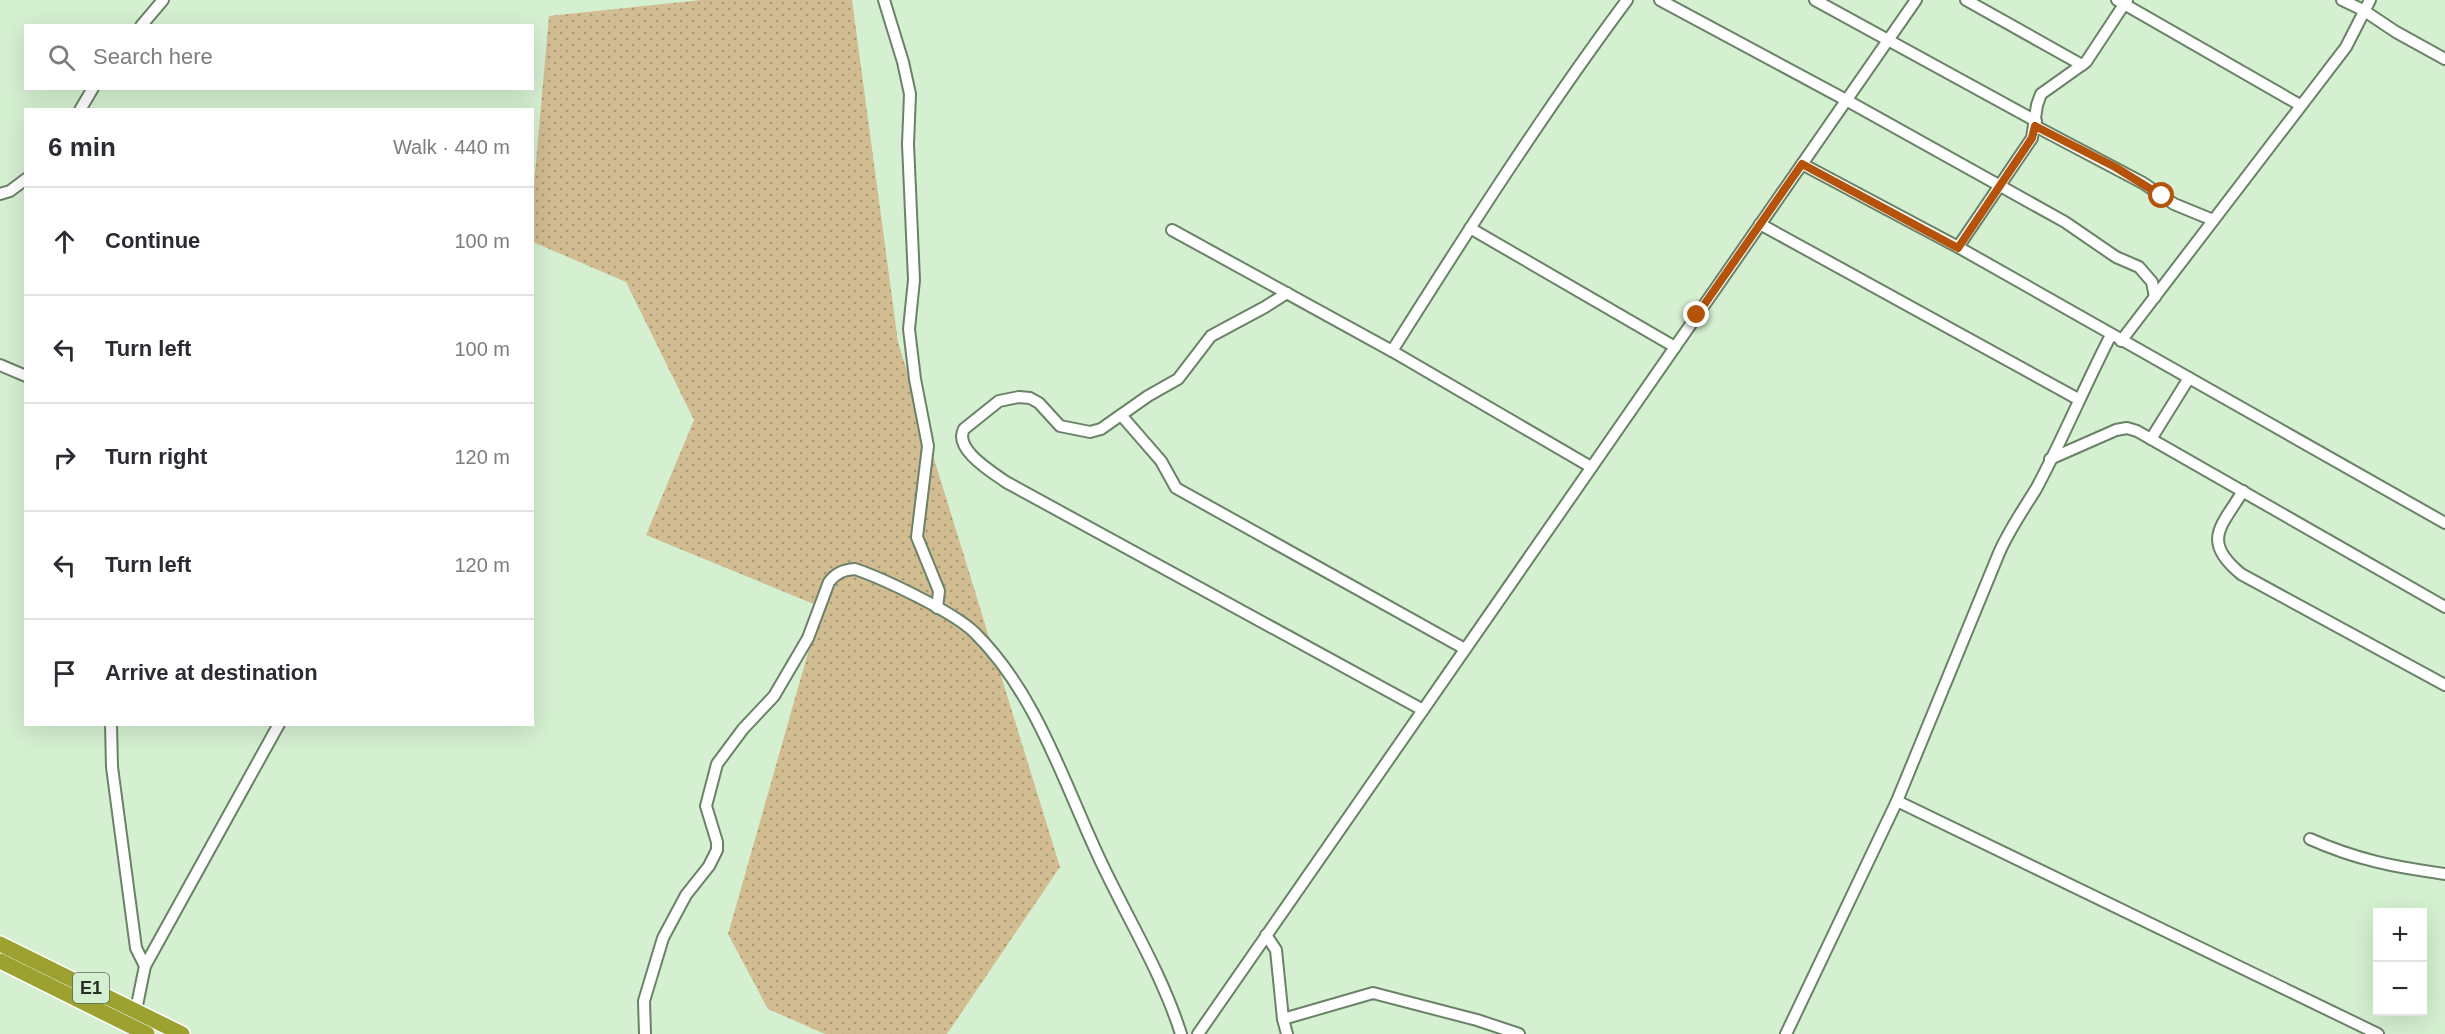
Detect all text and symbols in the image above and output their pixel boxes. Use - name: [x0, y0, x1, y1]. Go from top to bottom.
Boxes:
- search box: [24, 24, 534, 90]
- icon: search: [45, 41, 78, 74]
- text: Search here: [93, 44, 213, 69]
- text: 6 min: [48, 132, 116, 162]
- text: Walk · 440 m: [393, 136, 510, 158]
- route start: [2148, 182, 2174, 208]
- icon: ahead: [48, 225, 81, 258]
- text: Continue: [105, 228, 200, 253]
- text: 100 m: [454, 230, 510, 252]
- route end: [1683, 301, 1709, 327]
- icon: left: [48, 333, 81, 366]
- text: Turn left: [105, 336, 191, 361]
- text: 100 m: [454, 338, 510, 360]
- icon: right: [48, 441, 81, 474]
- text: Turn right: [105, 444, 207, 469]
- text: 120 m: [454, 446, 510, 468]
- icon: left: [48, 549, 81, 582]
- text: Turn left: [105, 552, 191, 577]
- text: 120 m: [454, 554, 510, 576]
- icon: arrive: [48, 657, 81, 690]
- text: Arrive at destination: [105, 660, 318, 685]
- map controls: [2373, 908, 2427, 1016]
- button: +: [2373, 908, 2427, 962]
- button: −: [2373, 962, 2427, 1016]
- road number: E1: [73, 973, 109, 1003]

